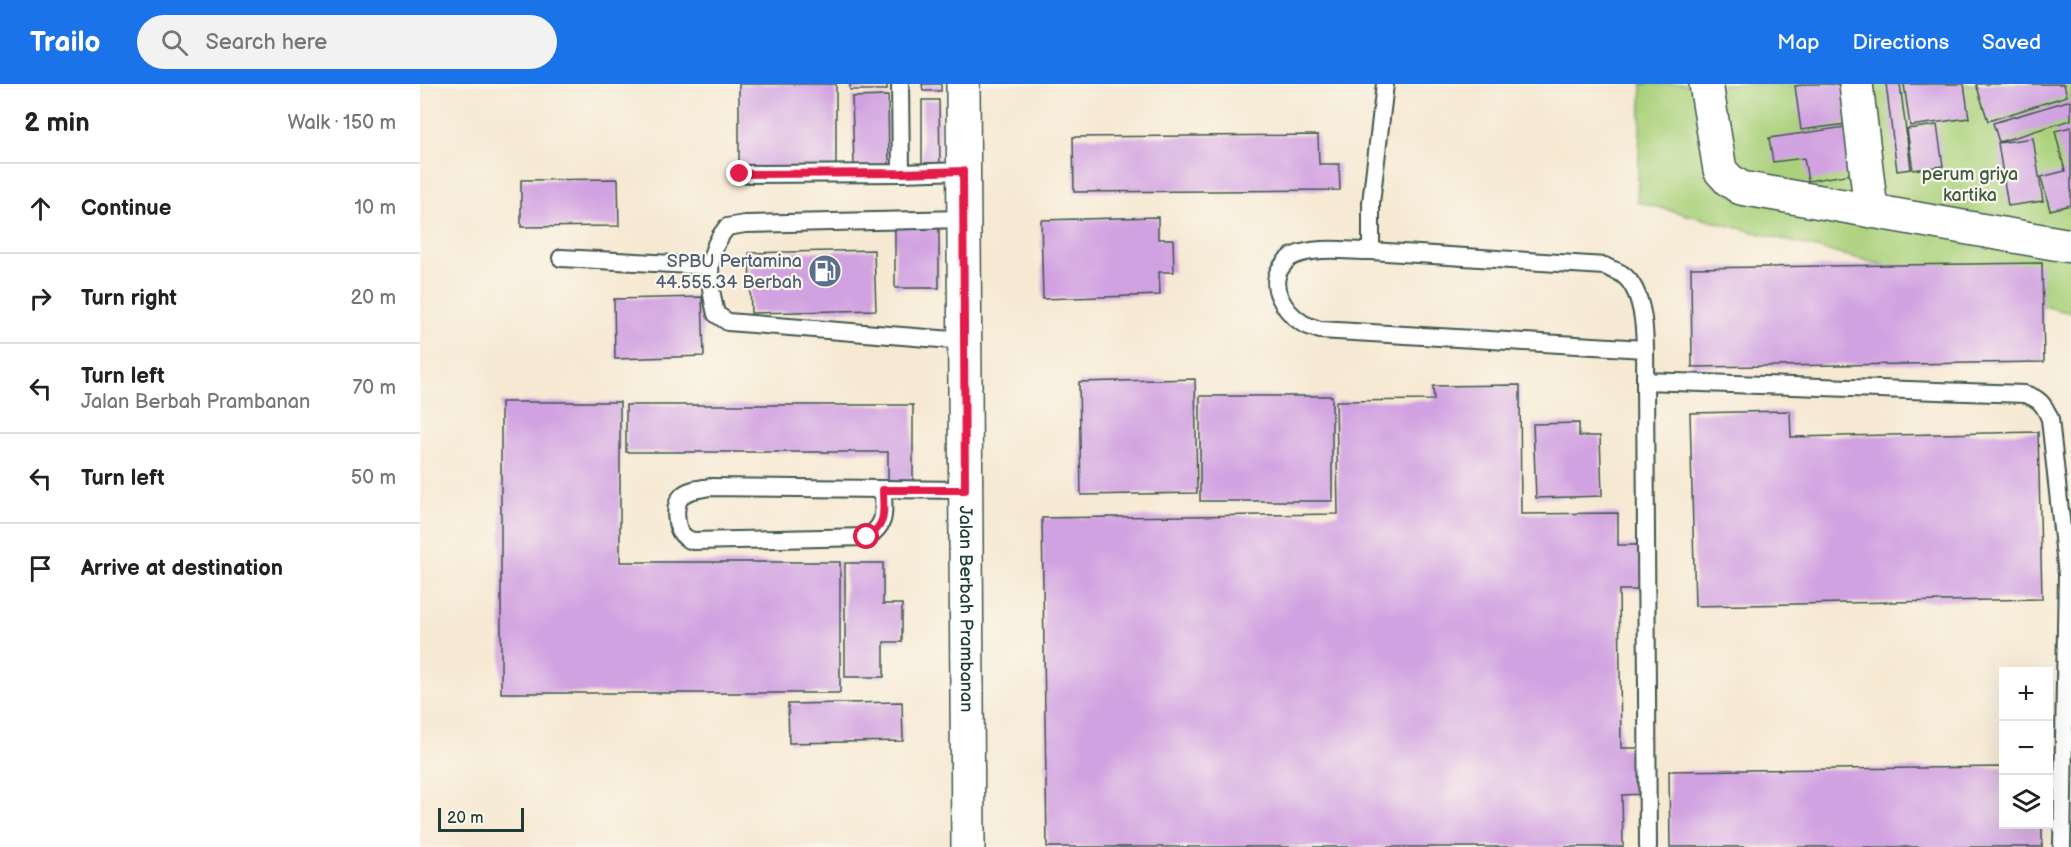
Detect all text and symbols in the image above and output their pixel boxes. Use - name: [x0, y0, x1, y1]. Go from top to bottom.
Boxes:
- search box: [137, 15, 557, 69]
- text: Trailo: [30, 26, 101, 59]
- icon: search: [158, 26, 191, 59]
- text: Search here: [206, 29, 327, 56]
- text: Map: [1777, 30, 1820, 55]
- text: Directions: [1853, 30, 1949, 55]
- text: Saved: [1982, 30, 2041, 55]
- text: 2 min: [24, 108, 90, 139]
- text: Walk · 150 m: [287, 111, 396, 135]
- route end: [726, 160, 752, 186]
- park label: perum griya kartika: [1922, 164, 2018, 206]
- icon: ahead: [24, 192, 57, 225]
- text: Continue: [81, 195, 171, 222]
- text: 10 m: [355, 196, 396, 220]
- place label: SPBU Pertamina 44.555.34 Berbah: [655, 251, 802, 293]
- fuel station icon: SPBU Pertamina 44.555.34 Berbah: [807, 253, 843, 289]
- icon: right: [24, 282, 57, 315]
- text: Turn right: [81, 285, 177, 312]
- text: 20 m: [351, 286, 396, 310]
- text: Turn left: [81, 363, 165, 390]
- icon: left: [24, 372, 57, 405]
- text: 70 m: [352, 376, 396, 400]
- text: Jalan Berbah Prambanan: [81, 390, 310, 414]
- icon: left: [24, 462, 57, 495]
- text: Turn left: [81, 465, 165, 492]
- text: 50 m: [351, 466, 396, 490]
- street label: Jalan Berbah Prambanan: [955, 506, 977, 712]
- route start: [853, 523, 879, 549]
- icon: arrive: [24, 552, 57, 585]
- text: Arrive at destination: [81, 555, 283, 582]
- map controls: [1999, 667, 2053, 829]
- button: +: [1999, 667, 2053, 721]
- button: −: [1999, 721, 2053, 775]
- button: layers: [1999, 775, 2053, 829]
- scale bar: [438, 805, 524, 832]
- text: 20 m: [447, 809, 483, 828]

